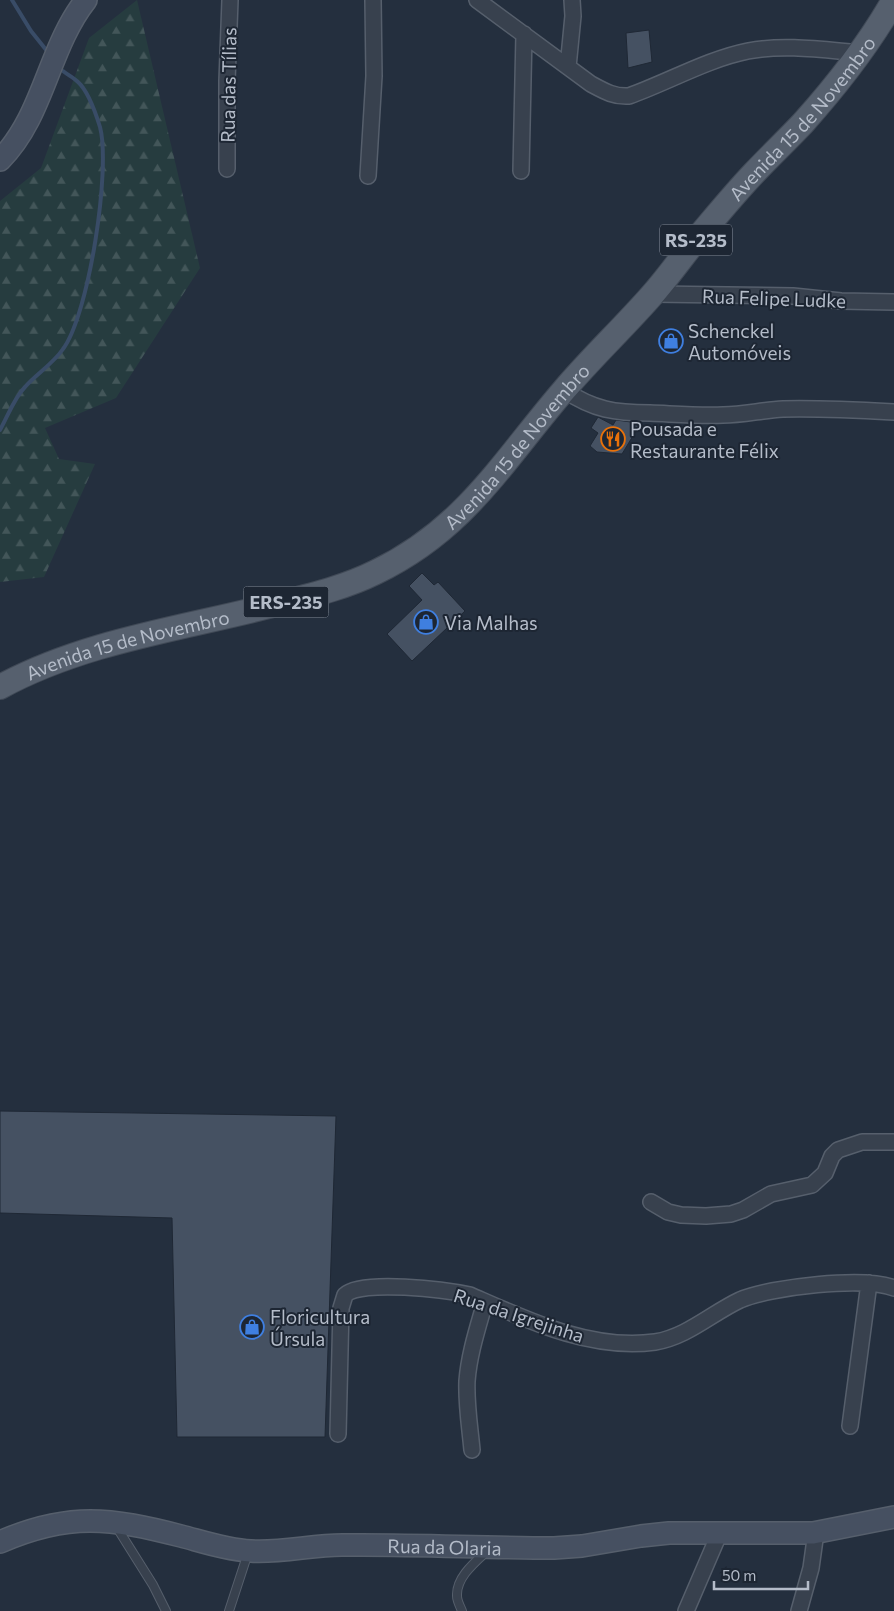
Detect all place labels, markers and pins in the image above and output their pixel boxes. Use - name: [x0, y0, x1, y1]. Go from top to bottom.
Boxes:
- place label: Schenckel Automóveis: [688, 319, 791, 364]
- shop icon: Schenckel Automóveis: [658, 328, 684, 354]
- place label: Pousada e Restaurante Félix: [630, 417, 779, 462]
- restaurant icon: Pousada e Restaurante Félix: [600, 426, 626, 452]
- shop icon: Via Malhas: [413, 609, 439, 635]
- place label: Via Malhas: [444, 611, 538, 634]
- place label: Floricultura Úrsula: [270, 1305, 370, 1350]
- shop icon: Floricultura Úrsula: [239, 1314, 265, 1340]

